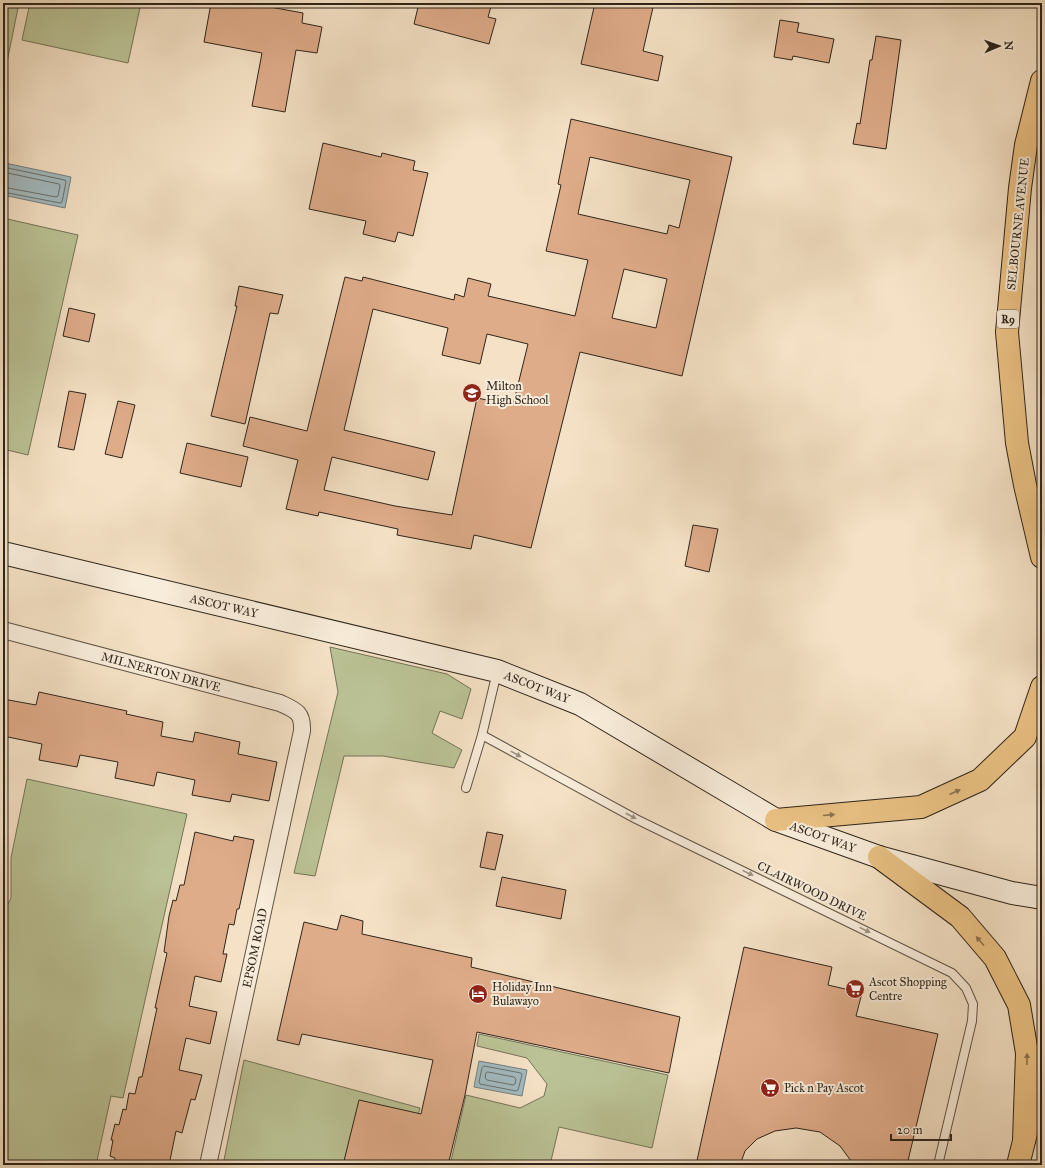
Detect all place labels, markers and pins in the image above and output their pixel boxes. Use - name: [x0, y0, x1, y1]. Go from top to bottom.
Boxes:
- place label: Milton High School: [486, 379, 549, 408]
- school or university icon: Milton High School: [461, 382, 483, 404]
- place label: Ascot Shopping Centre: [868, 975, 947, 1003]
- supermarket icon: Ascot Shopping Centre: [844, 978, 866, 1000]
- place label: Holiday Inn Bulawayo: [492, 980, 553, 1008]
- hotel icon: Holiday Inn Bulawayo: [467, 983, 489, 1005]
- supermarket icon: Pick n Pay Ascot: [759, 1077, 781, 1099]
- place label: Pick n Pay Ascot: [784, 1081, 865, 1095]

